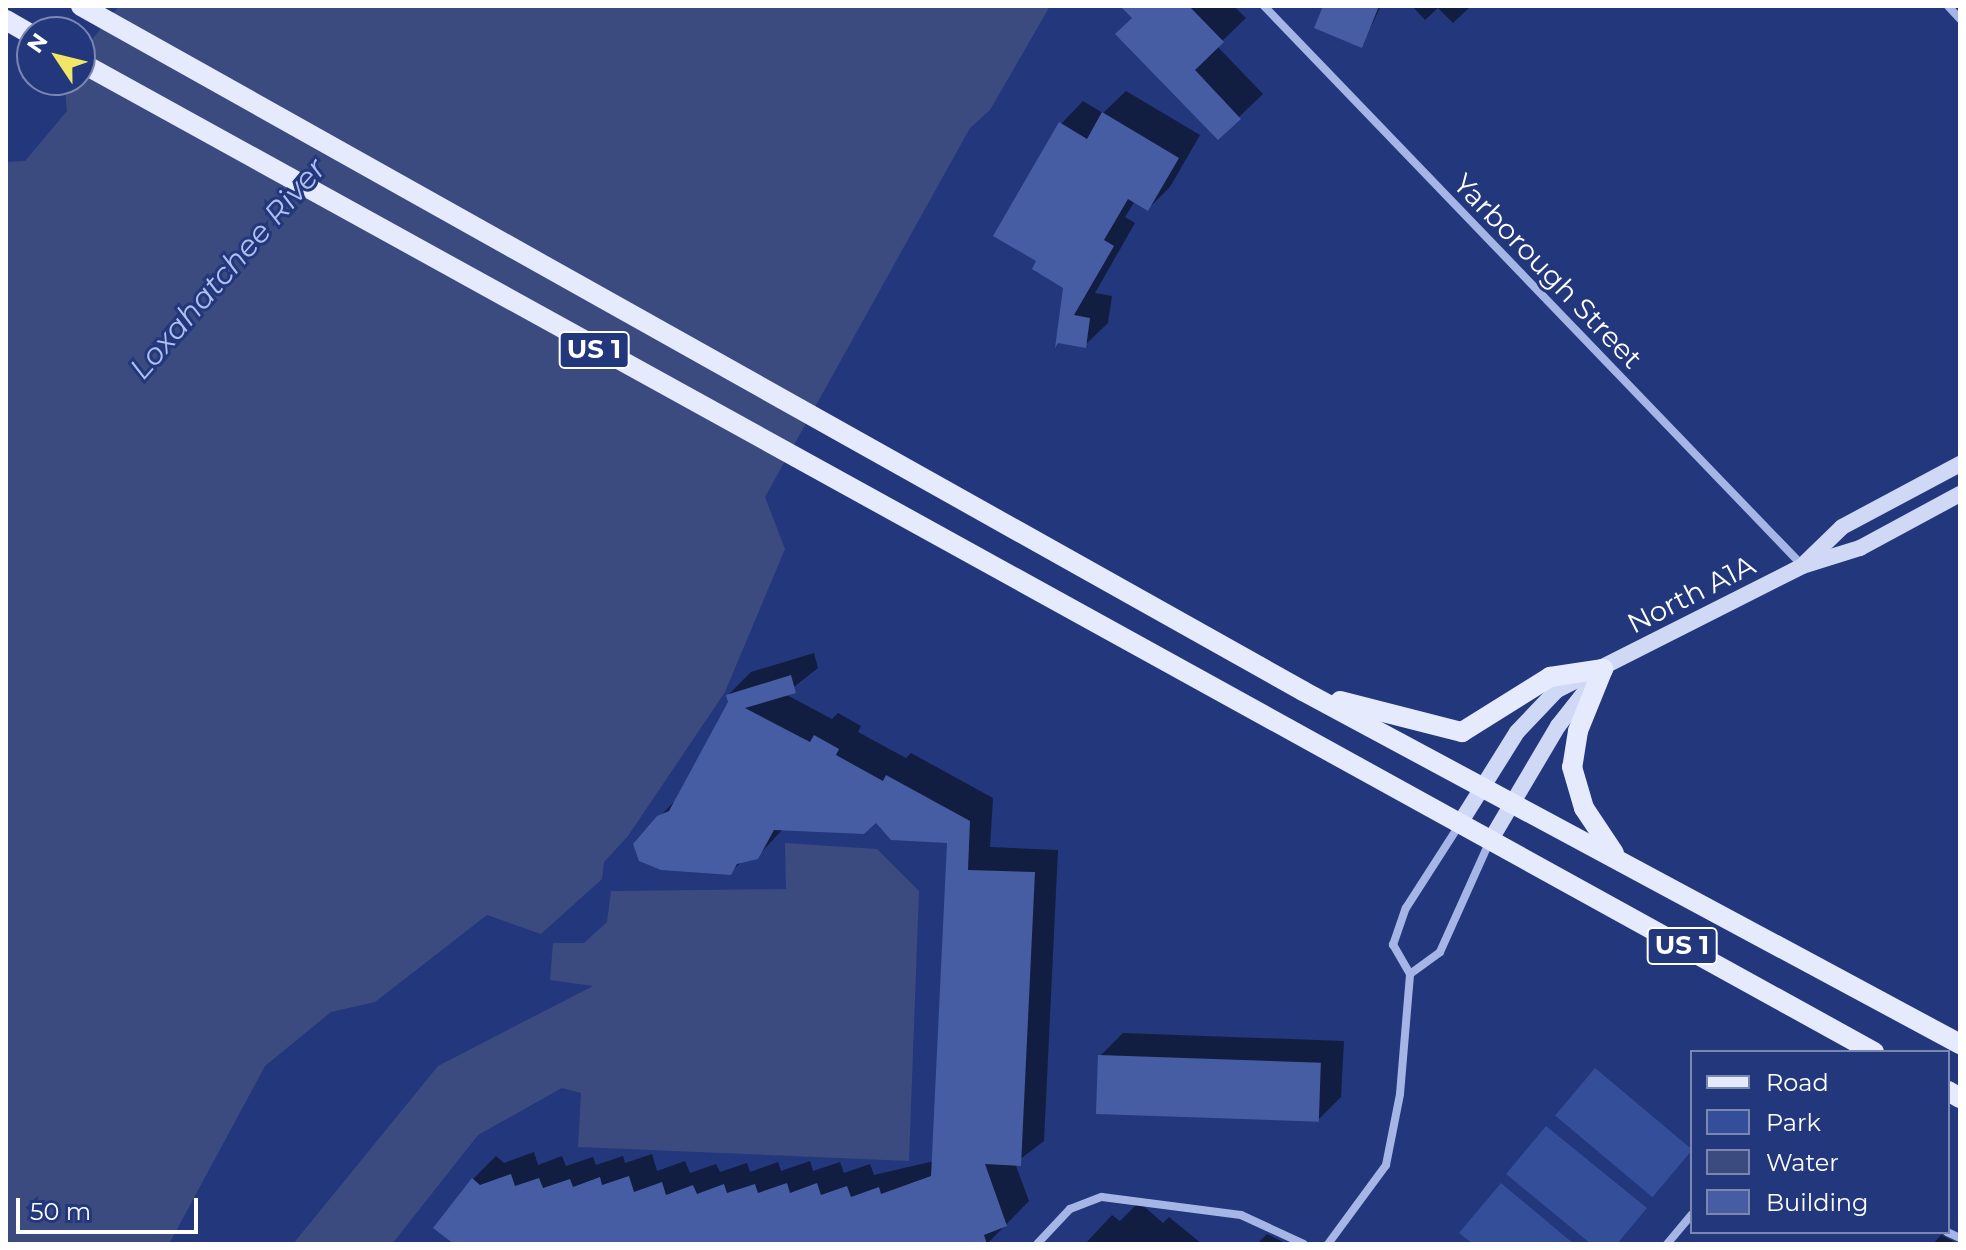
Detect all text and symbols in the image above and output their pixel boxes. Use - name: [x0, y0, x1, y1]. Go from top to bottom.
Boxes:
- north arrow: [16, 16, 96, 96]
- text: N: [21, 28, 54, 58]
- water label: Loxahatchee River: [122, 151, 334, 387]
- street label: Yarborough Street: [1447, 167, 1649, 375]
- road number: US 1: [558, 328, 630, 372]
- street label: North A1A: [1622, 548, 1760, 640]
- road number: US 1: [1646, 924, 1718, 968]
- legend: [1690, 1050, 1950, 1234]
- text: Road: [1766, 1068, 1829, 1097]
- text: Park: [1766, 1108, 1821, 1137]
- text: Water: [1766, 1148, 1839, 1177]
- scale bar: [20, 1182, 202, 1232]
- text: Building: [1766, 1188, 1869, 1217]
- text: 50 m: [30, 1197, 91, 1226]

